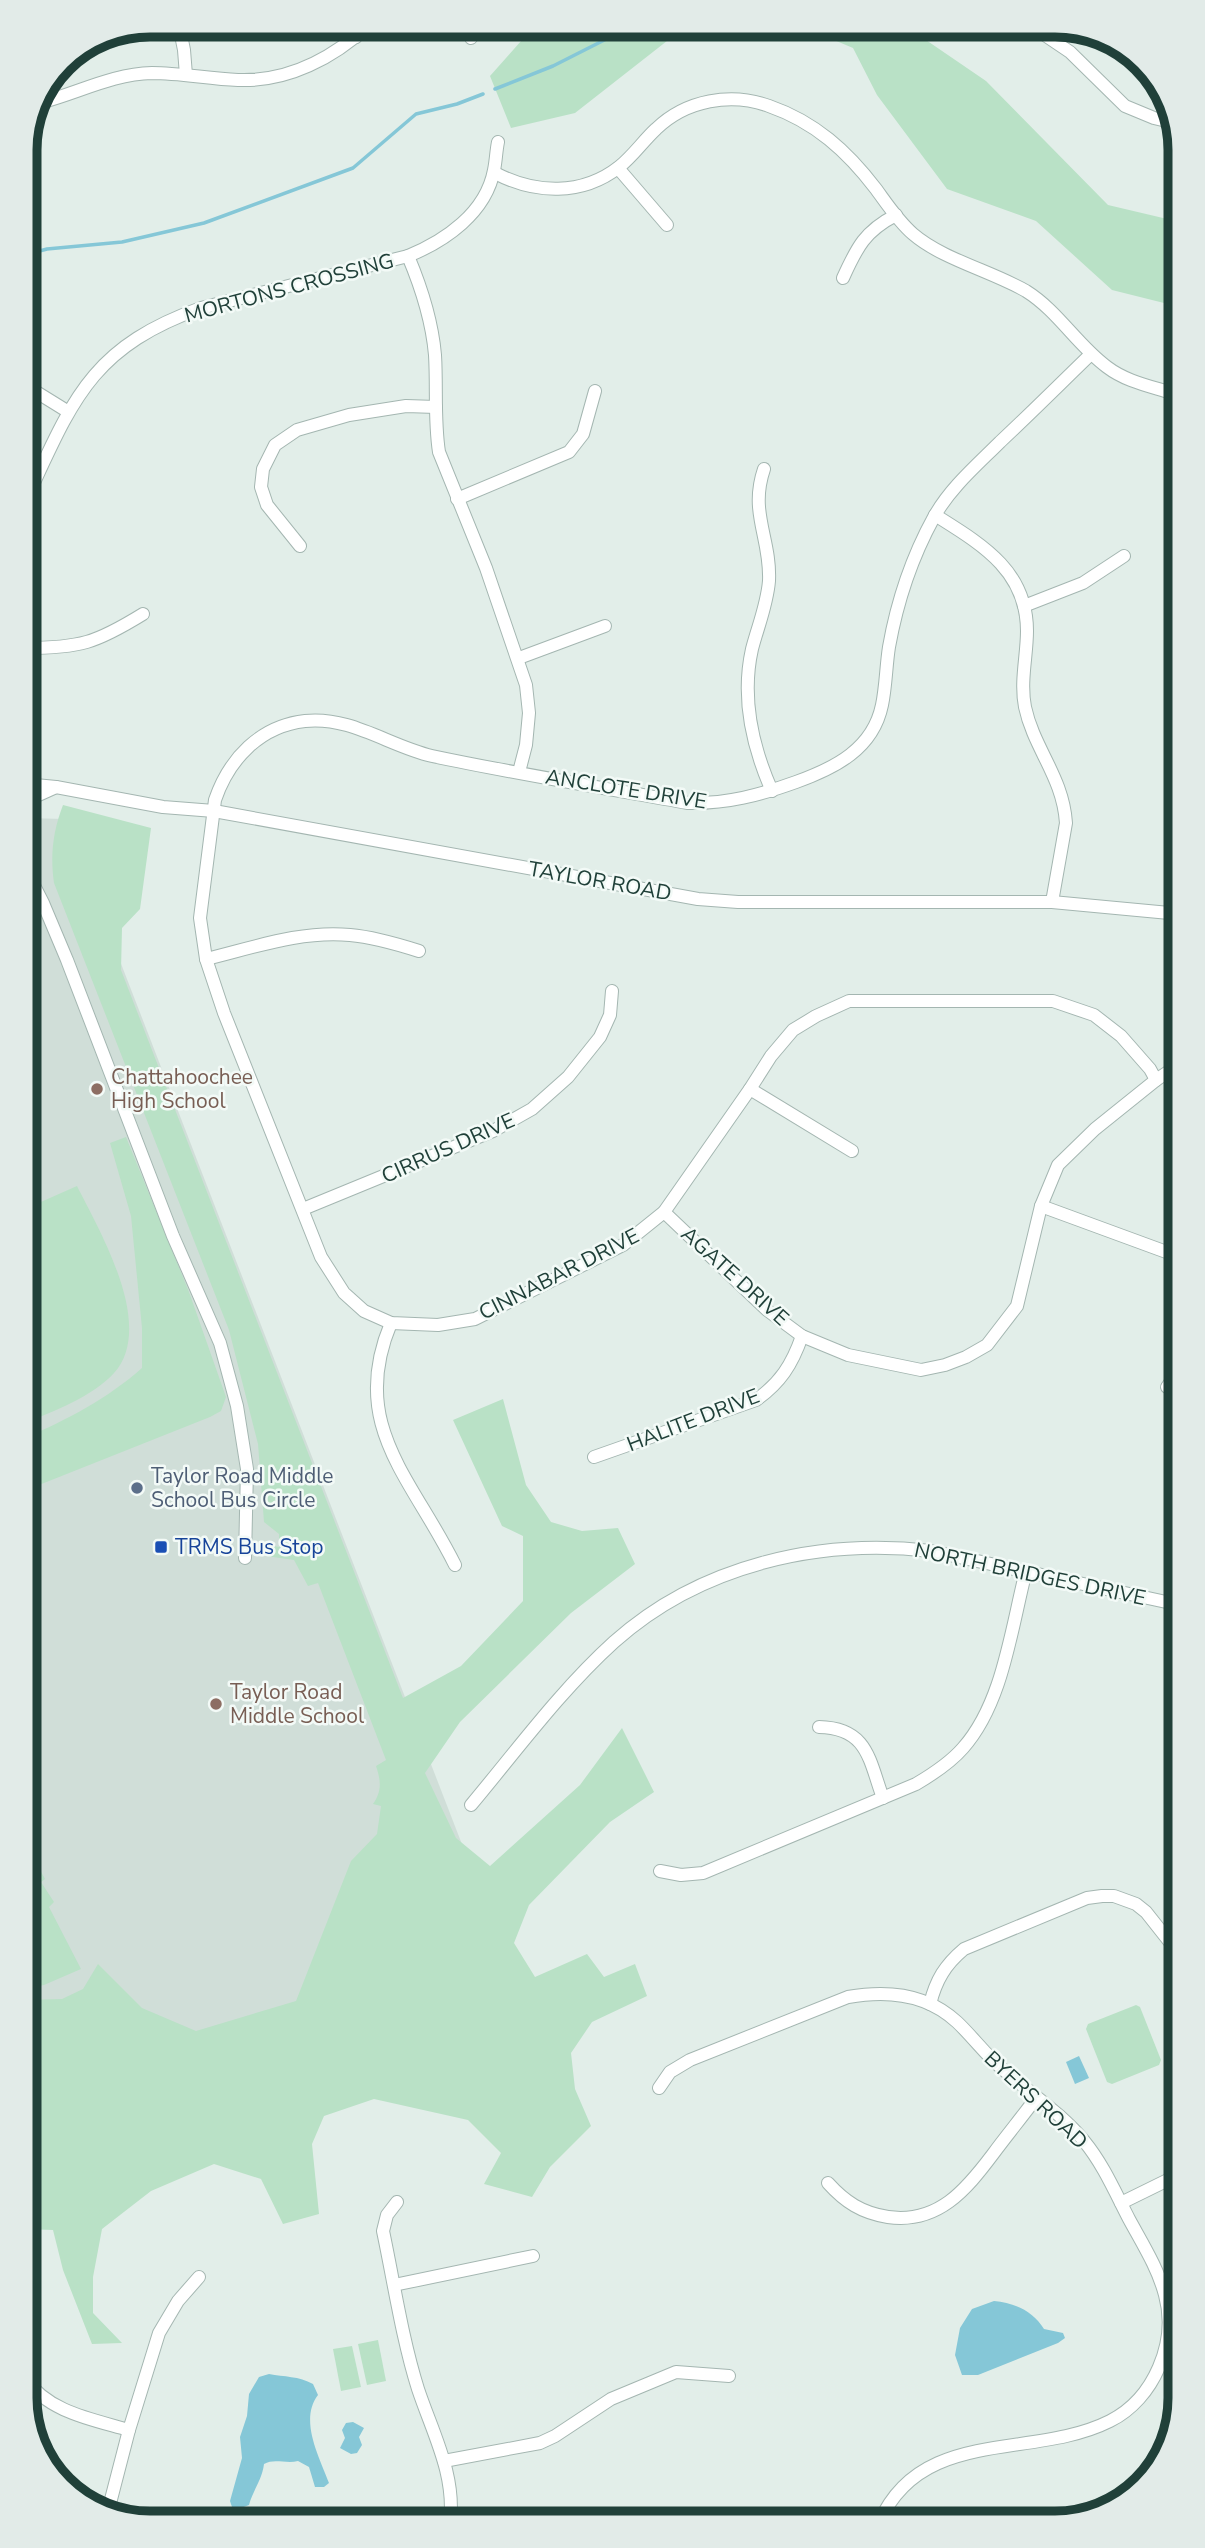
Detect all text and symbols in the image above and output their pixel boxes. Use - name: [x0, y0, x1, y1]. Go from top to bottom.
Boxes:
- street label: MORTONS CROSSING: [181, 247, 397, 329]
- street label: ANCLOTE DRIVE: [543, 762, 709, 816]
- street label: TAYLOR ROAD: [526, 855, 674, 907]
- place label: Chattahoochee High School: [111, 1063, 253, 1115]
- marker: Chattahoochee High School: [89, 1081, 105, 1097]
- street label: CIRRUS DRIVE: [377, 1106, 519, 1190]
- street label: AGATE DRIVE: [675, 1220, 795, 1332]
- street label: CINNABAR DRIVE: [474, 1221, 644, 1327]
- street label: HALITE DRIVE: [623, 1382, 763, 1458]
- place label: Taylor Road Middle School Bus Circle: [151, 1462, 333, 1514]
- marker: Taylor Road Middle School Bus Circle: [129, 1480, 145, 1496]
- place label: TRMS Bus Stop: [175, 1533, 323, 1561]
- street label: NORTH BRIDGES DRIVE: [912, 1536, 1148, 1612]
- marker: TRMS Bus Stop: [153, 1539, 169, 1555]
- place label: Taylor Road Middle School: [230, 1678, 365, 1730]
- marker: Taylor Road Middle School: [208, 1696, 224, 1712]
- street label: BYERS ROAD: [978, 2045, 1094, 2155]

